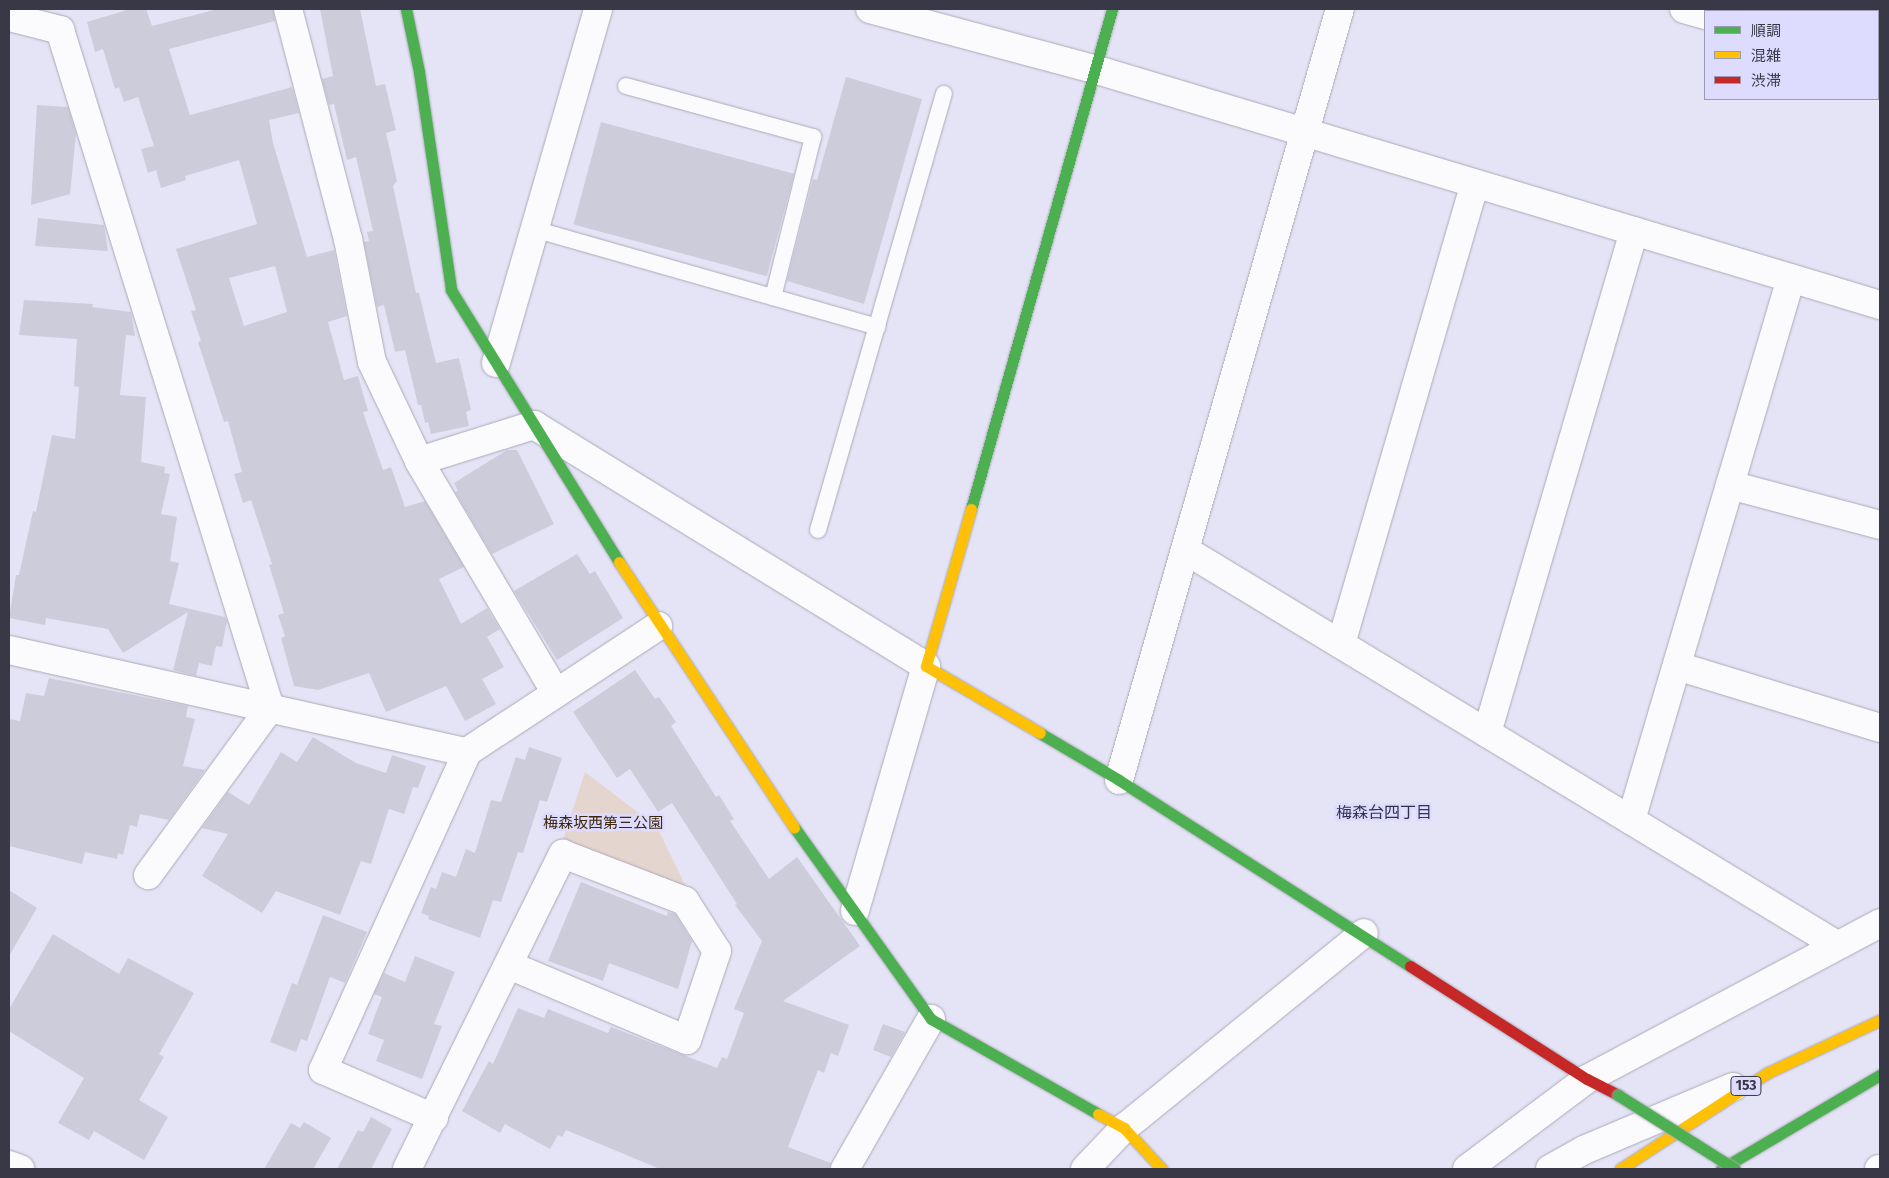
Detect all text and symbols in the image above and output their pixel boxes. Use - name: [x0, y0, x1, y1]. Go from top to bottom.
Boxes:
- legend: [1704, 10, 1879, 100]
- text: 順調: [1751, 22, 1781, 40]
- text: 混雑: [1751, 47, 1781, 65]
- text: 渋滞: [1751, 72, 1781, 90]
- district label: 梅森台四丁目: [1336, 803, 1432, 823]
- park label: 梅森坂西第三公園: [543, 815, 663, 833]
- road number: 153: [1730, 1074, 1762, 1098]

